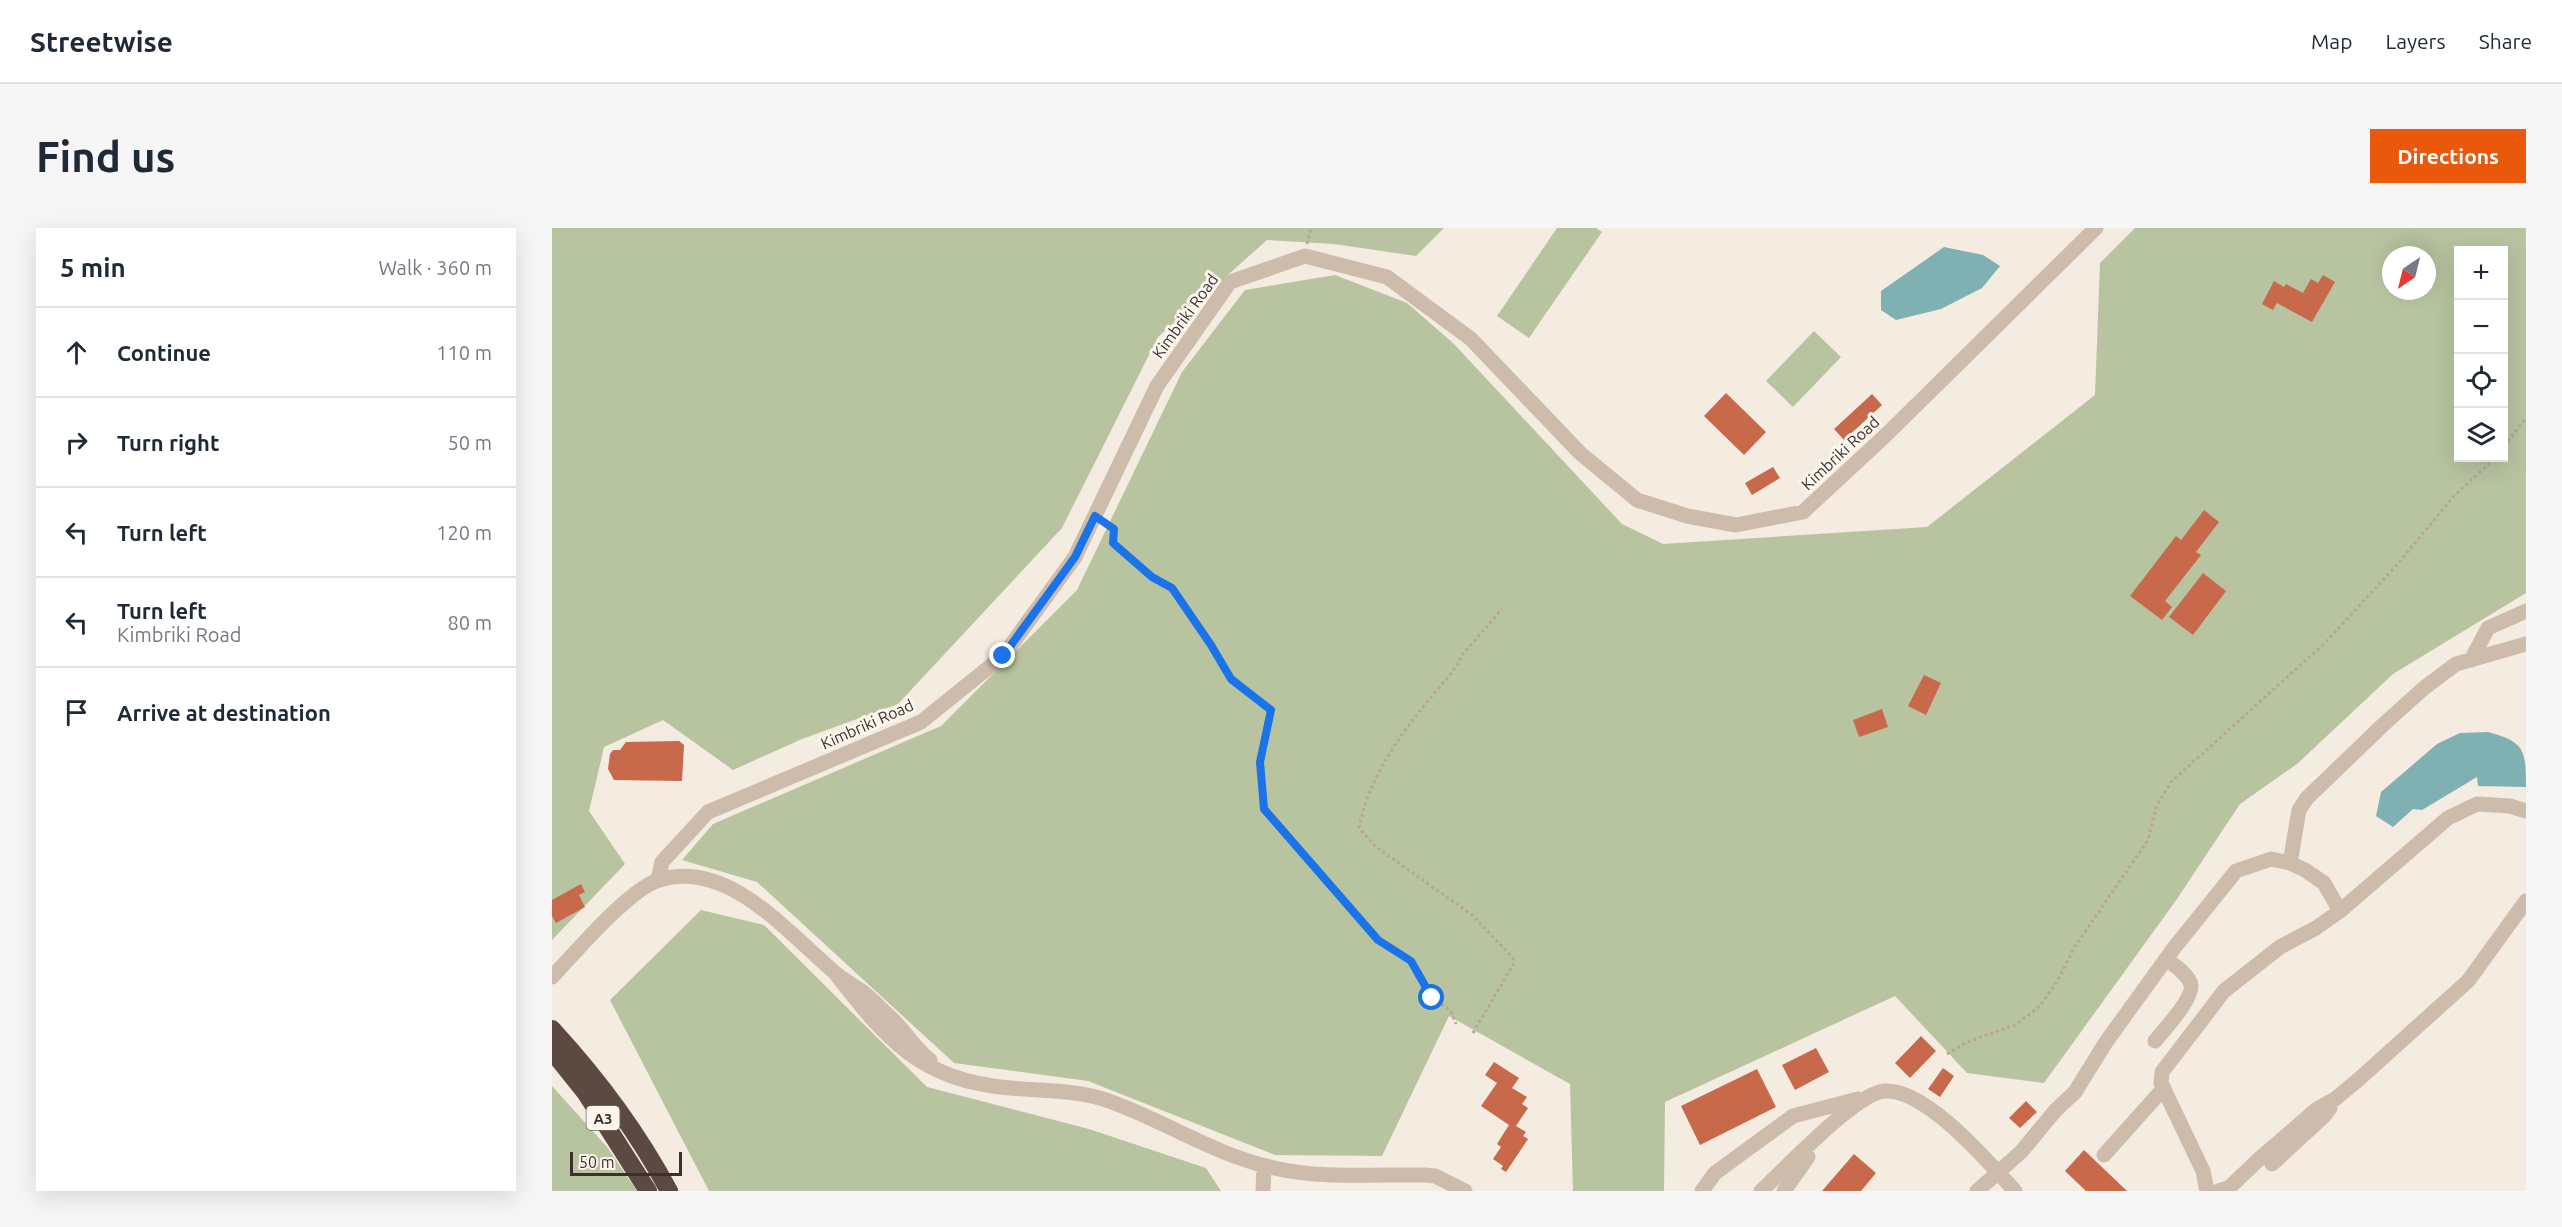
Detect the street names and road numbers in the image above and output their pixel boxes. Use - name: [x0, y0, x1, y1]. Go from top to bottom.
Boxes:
- street label: Kimbriki Road: [1148, 270, 1222, 362]
- street label: Kimbriki Road: [1797, 412, 1883, 494]
- street label: Kimbriki Road: [818, 696, 916, 752]
- road number: A3: [586, 1106, 620, 1130]

